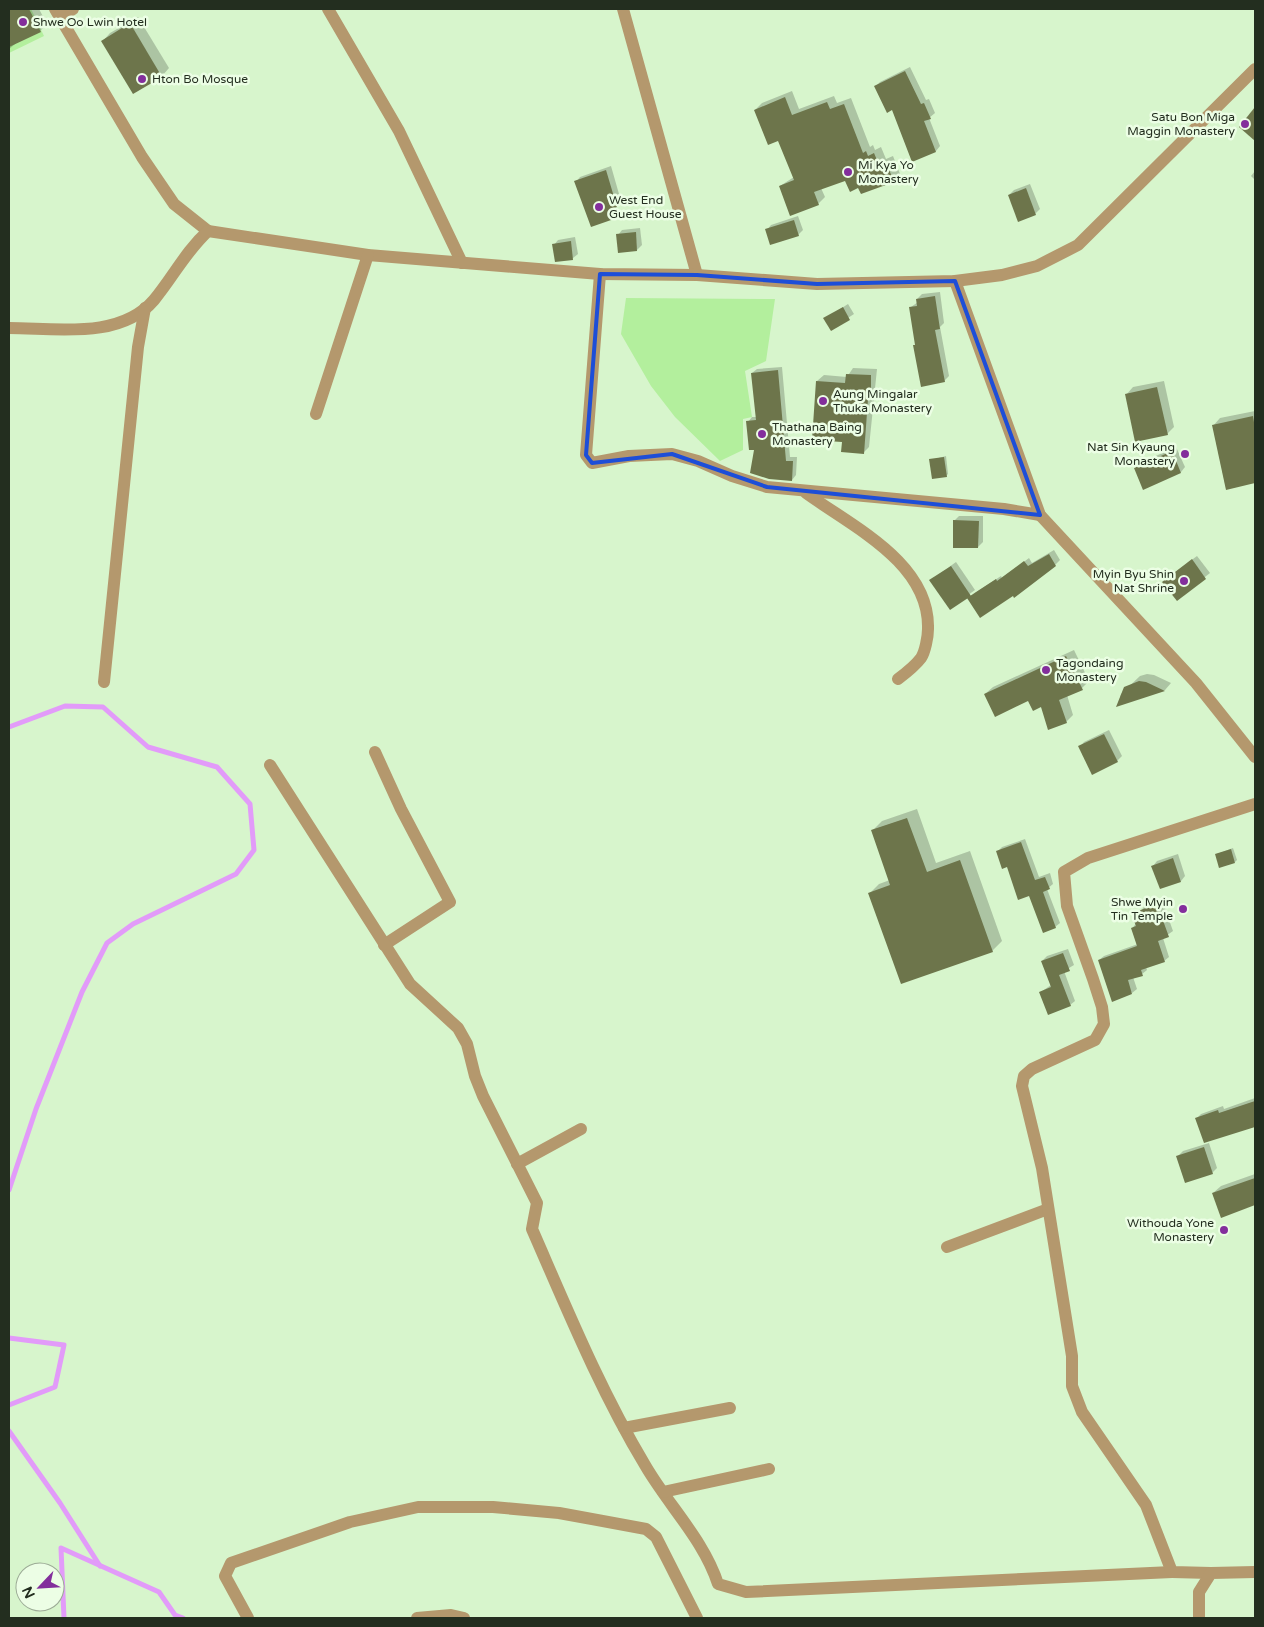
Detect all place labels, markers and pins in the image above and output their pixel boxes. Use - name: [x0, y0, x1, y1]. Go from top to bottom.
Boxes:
- place label: Shwe Oo Lwin Hotel: [33, 15, 147, 29]
- marker: Shwe Oo Lwin Hotel: [17, 16, 29, 28]
- place label: Hton Bo Mosque: [152, 72, 248, 86]
- marker: Hton Bo Mosque: [136, 73, 148, 85]
- place label: Satu Bon Miga Maggin Monastery: [1127, 110, 1236, 138]
- marker: Satu Bon Miga Maggin Monastery: [1239, 118, 1251, 130]
- place label: Mi Kya Yo Monastery: [858, 158, 919, 186]
- marker: Mi Kya Yo Monastery: [842, 166, 854, 178]
- place label: West End Guest House: [609, 193, 682, 221]
- marker: West End Guest House: [593, 201, 605, 213]
- place label: Aung Mingalar Thuka Monastery: [833, 387, 932, 415]
- marker: Aung Mingalar Thuka Monastery: [817, 395, 829, 407]
- place label: Thathana Baing Monastery: [772, 420, 862, 448]
- marker: Thathana Baing Monastery: [756, 428, 768, 440]
- place label: Nat Sin Kyaung Monastery: [1087, 440, 1176, 468]
- marker: Nat Sin Kyaung Monastery: [1179, 448, 1191, 460]
- place label: Myin Byu Shin Nat Shrine: [1093, 567, 1174, 595]
- marker: Myin Byu Shin Nat Shrine: [1178, 575, 1190, 587]
- place label: Tagondaing Monastery: [1056, 656, 1123, 684]
- marker: Tagondaing Monastery: [1040, 664, 1052, 676]
- place label: Shwe Myin Tin Temple: [1111, 895, 1173, 923]
- marker: Shwe Myin Tin Temple: [1177, 903, 1189, 915]
- place label: Withouda Yone Monastery: [1127, 1216, 1215, 1244]
- marker: Withouda Yone Monastery: [1218, 1224, 1230, 1236]

